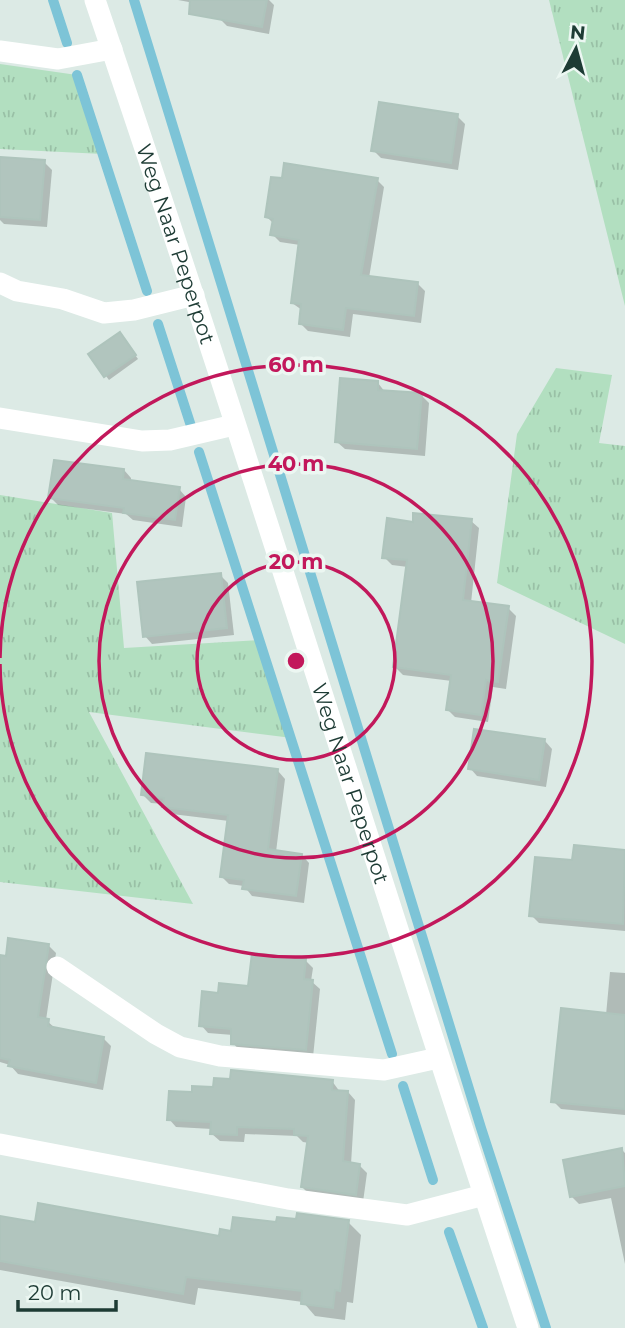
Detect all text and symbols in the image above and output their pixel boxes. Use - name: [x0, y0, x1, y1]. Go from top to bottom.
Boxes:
- north arrow: [541, 14, 611, 84]
- text: N: [569, 20, 587, 45]
- street label: Weg Naar Peperpot: [132, 140, 221, 347]
- text: 60 m: [268, 352, 324, 377]
- text: 40 m: [268, 451, 324, 476]
- text: 20 m: [269, 549, 323, 574]
- centre of rings: [284, 649, 308, 673]
- street label: Weg Naar Peperpot: [307, 680, 395, 887]
- scale bar: [18, 1268, 116, 1312]
- text: 20 m: [28, 1280, 82, 1305]

